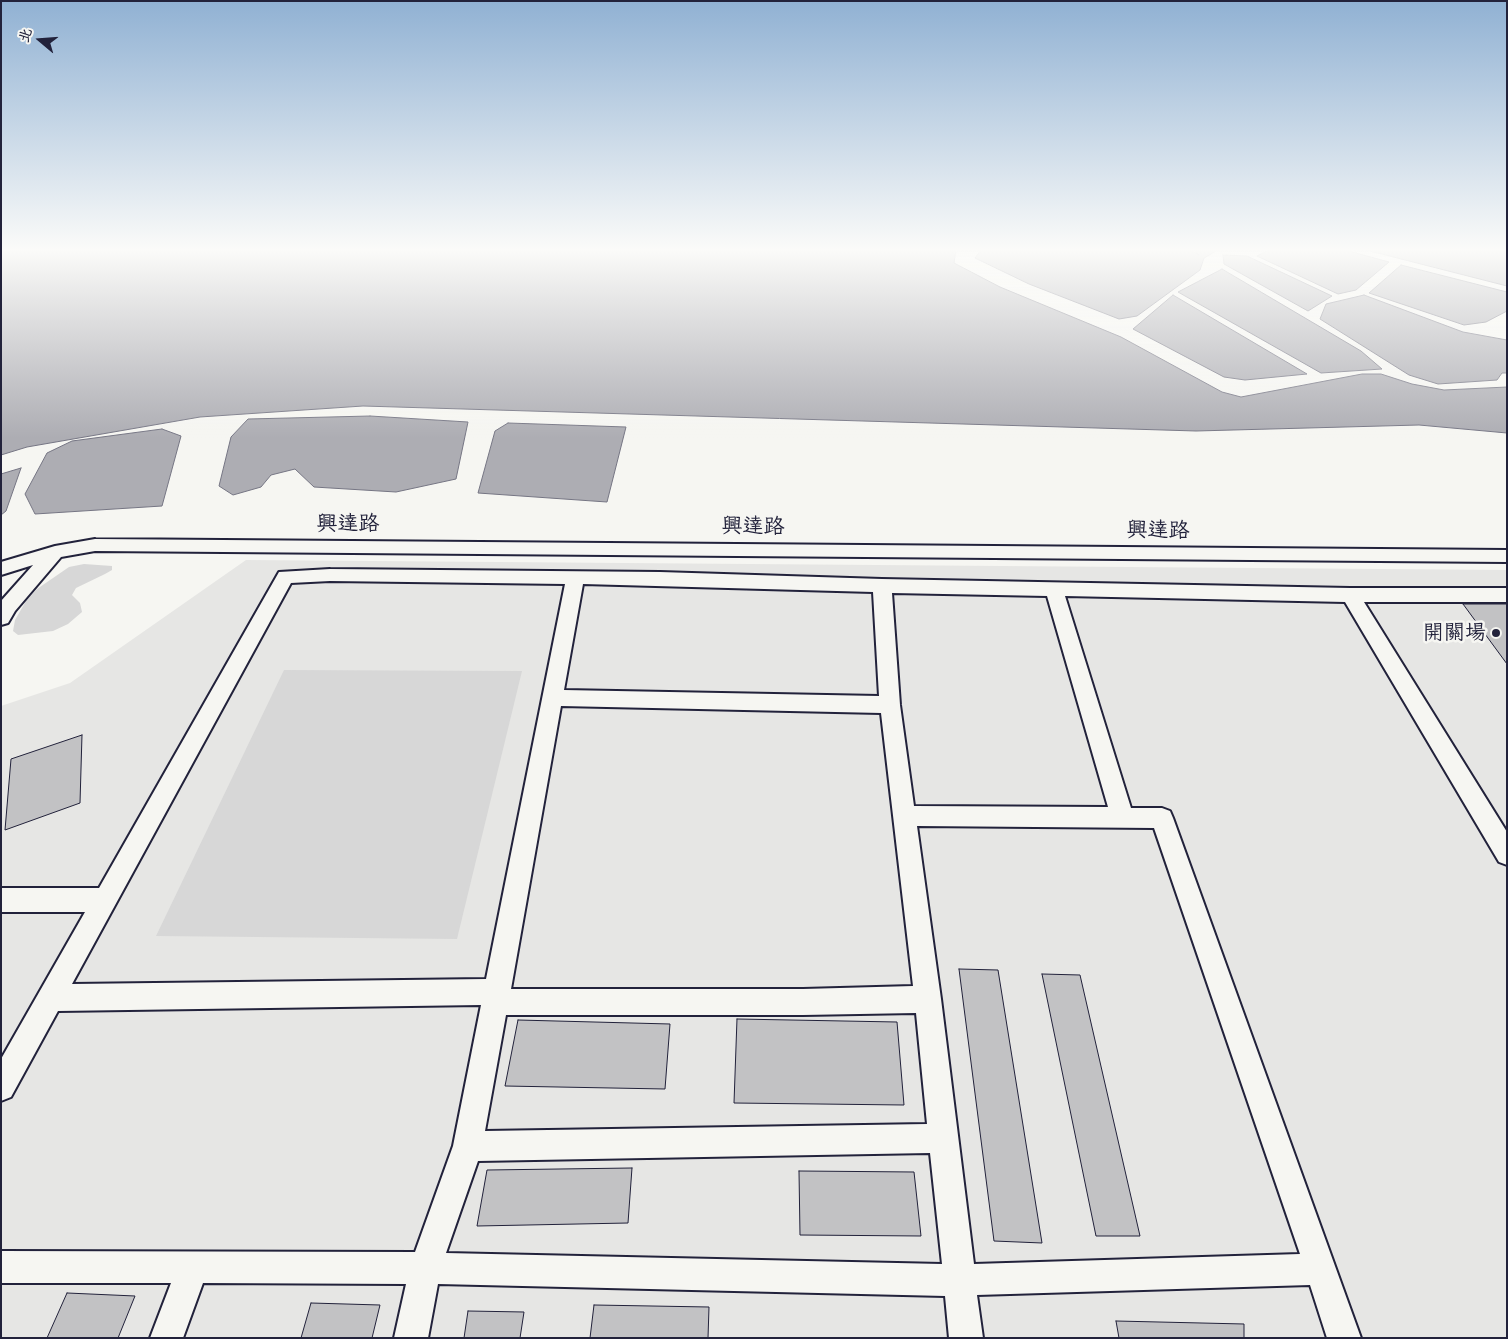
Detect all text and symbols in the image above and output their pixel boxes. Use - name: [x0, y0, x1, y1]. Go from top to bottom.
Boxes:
- north arrow: [15, 15, 65, 65]
- text: 北: [15, 26, 36, 44]
- street label: 興達路: [317, 511, 379, 537]
- street label: 興達路: [721, 514, 785, 540]
- street label: 興達路: [1126, 518, 1190, 544]
- place label: 開關場: [1423, 620, 1486, 646]
- marker: 開關場: [1490, 627, 1502, 639]

